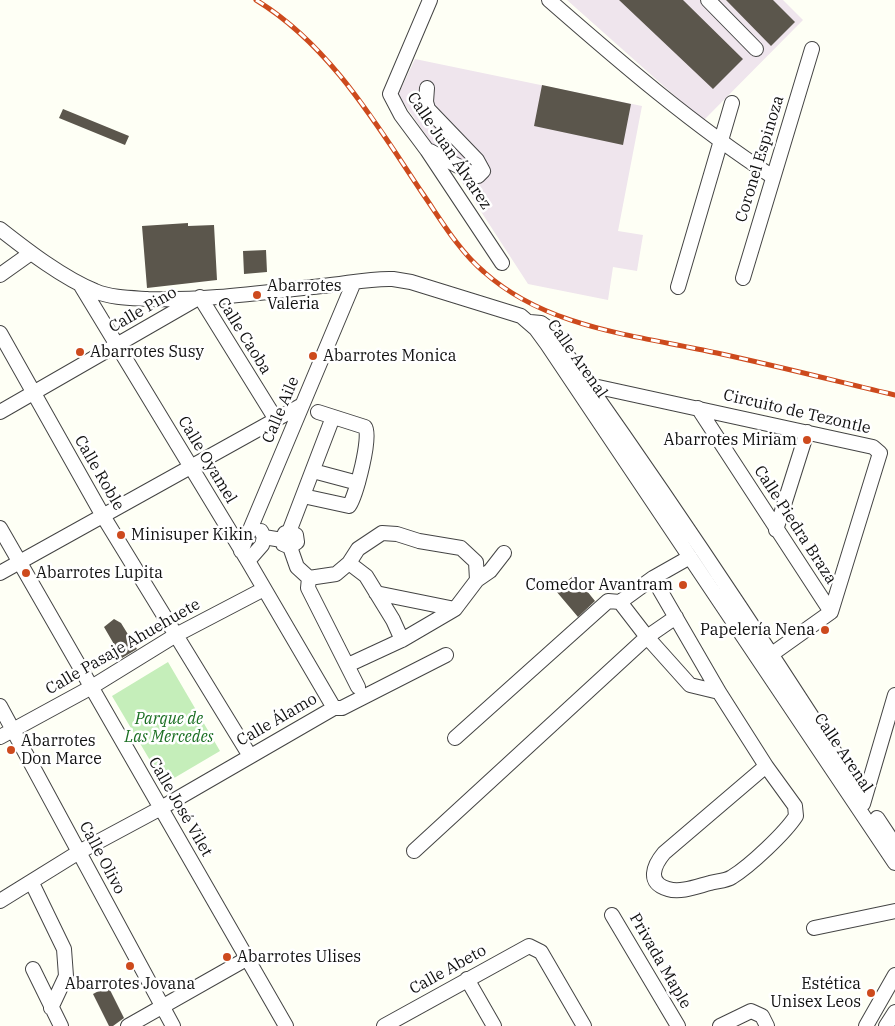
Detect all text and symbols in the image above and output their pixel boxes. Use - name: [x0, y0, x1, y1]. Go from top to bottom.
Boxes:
- street label: Calle Juan Álvarez: [403, 89, 495, 213]
- street label: Coronel Espinoza: [732, 93, 788, 225]
- place label: Abarrotes Valeria: [267, 276, 342, 314]
- street label: Calle Pino: [106, 283, 180, 337]
- marker: Abarrotes Valeria: [251, 289, 263, 301]
- street label: Calle Caoba: [213, 294, 275, 378]
- street label: Calle Arenal: [543, 316, 611, 402]
- place label: Abarrotes Susy: [90, 342, 204, 362]
- marker: Abarrotes Susy: [74, 346, 86, 358]
- place label: Abarrotes Monica: [323, 346, 457, 366]
- marker: Abarrotes Monica: [307, 350, 319, 362]
- street label: Calle Aile: [258, 374, 304, 446]
- street label: Circuito de Tezontle: [721, 386, 873, 438]
- street label: Calle Oyamel: [173, 413, 241, 507]
- place label: Abarrotes Miriam: [664, 430, 797, 450]
- street label: Calle Roble: [70, 432, 128, 514]
- marker: Abarrotes Miriam: [801, 434, 813, 446]
- street label: Calle Piedra Braza: [750, 462, 840, 588]
- place label: Minisuper Kikin: [131, 525, 253, 545]
- marker: Minisuper Kikin: [115, 529, 127, 541]
- place label: Abarrotes Lupita: [36, 563, 163, 583]
- marker: Abarrotes Lupita: [20, 567, 32, 579]
- place label: Comedor Avantram: [526, 575, 673, 595]
- marker: Comedor Avantram: [677, 579, 689, 591]
- street label: Calle Pasaje Ahuehuete: [42, 595, 204, 699]
- place label: Papelería Nena: [700, 620, 815, 640]
- marker: Papelería Nena: [819, 624, 831, 636]
- street label: Calle Álamo: [233, 689, 321, 751]
- park label: Parque de Las Mercedes: [125, 709, 213, 747]
- street label: Calle Arenal: [810, 710, 876, 796]
- place label: Abarrotes Don Marce: [21, 731, 102, 769]
- marker: Abarrotes Don Marce: [5, 744, 17, 756]
- street label: Calle José Vilet: [144, 754, 216, 860]
- street label: Calle Olivo: [75, 818, 129, 898]
- street label: Privada Maple: [625, 910, 695, 1012]
- street label: Calle Abeto: [406, 941, 490, 999]
- place label: Abarrotes Ulises: [237, 947, 361, 967]
- marker: Abarrotes Ulises: [221, 951, 233, 963]
- marker: Abarrotes Jovana: [124, 960, 136, 972]
- place label: Abarrotes Jovana: [65, 974, 195, 994]
- place label: Estética Unisex Leos: [770, 974, 861, 1012]
- marker: Estética Unisex Leos: [865, 987, 877, 999]

